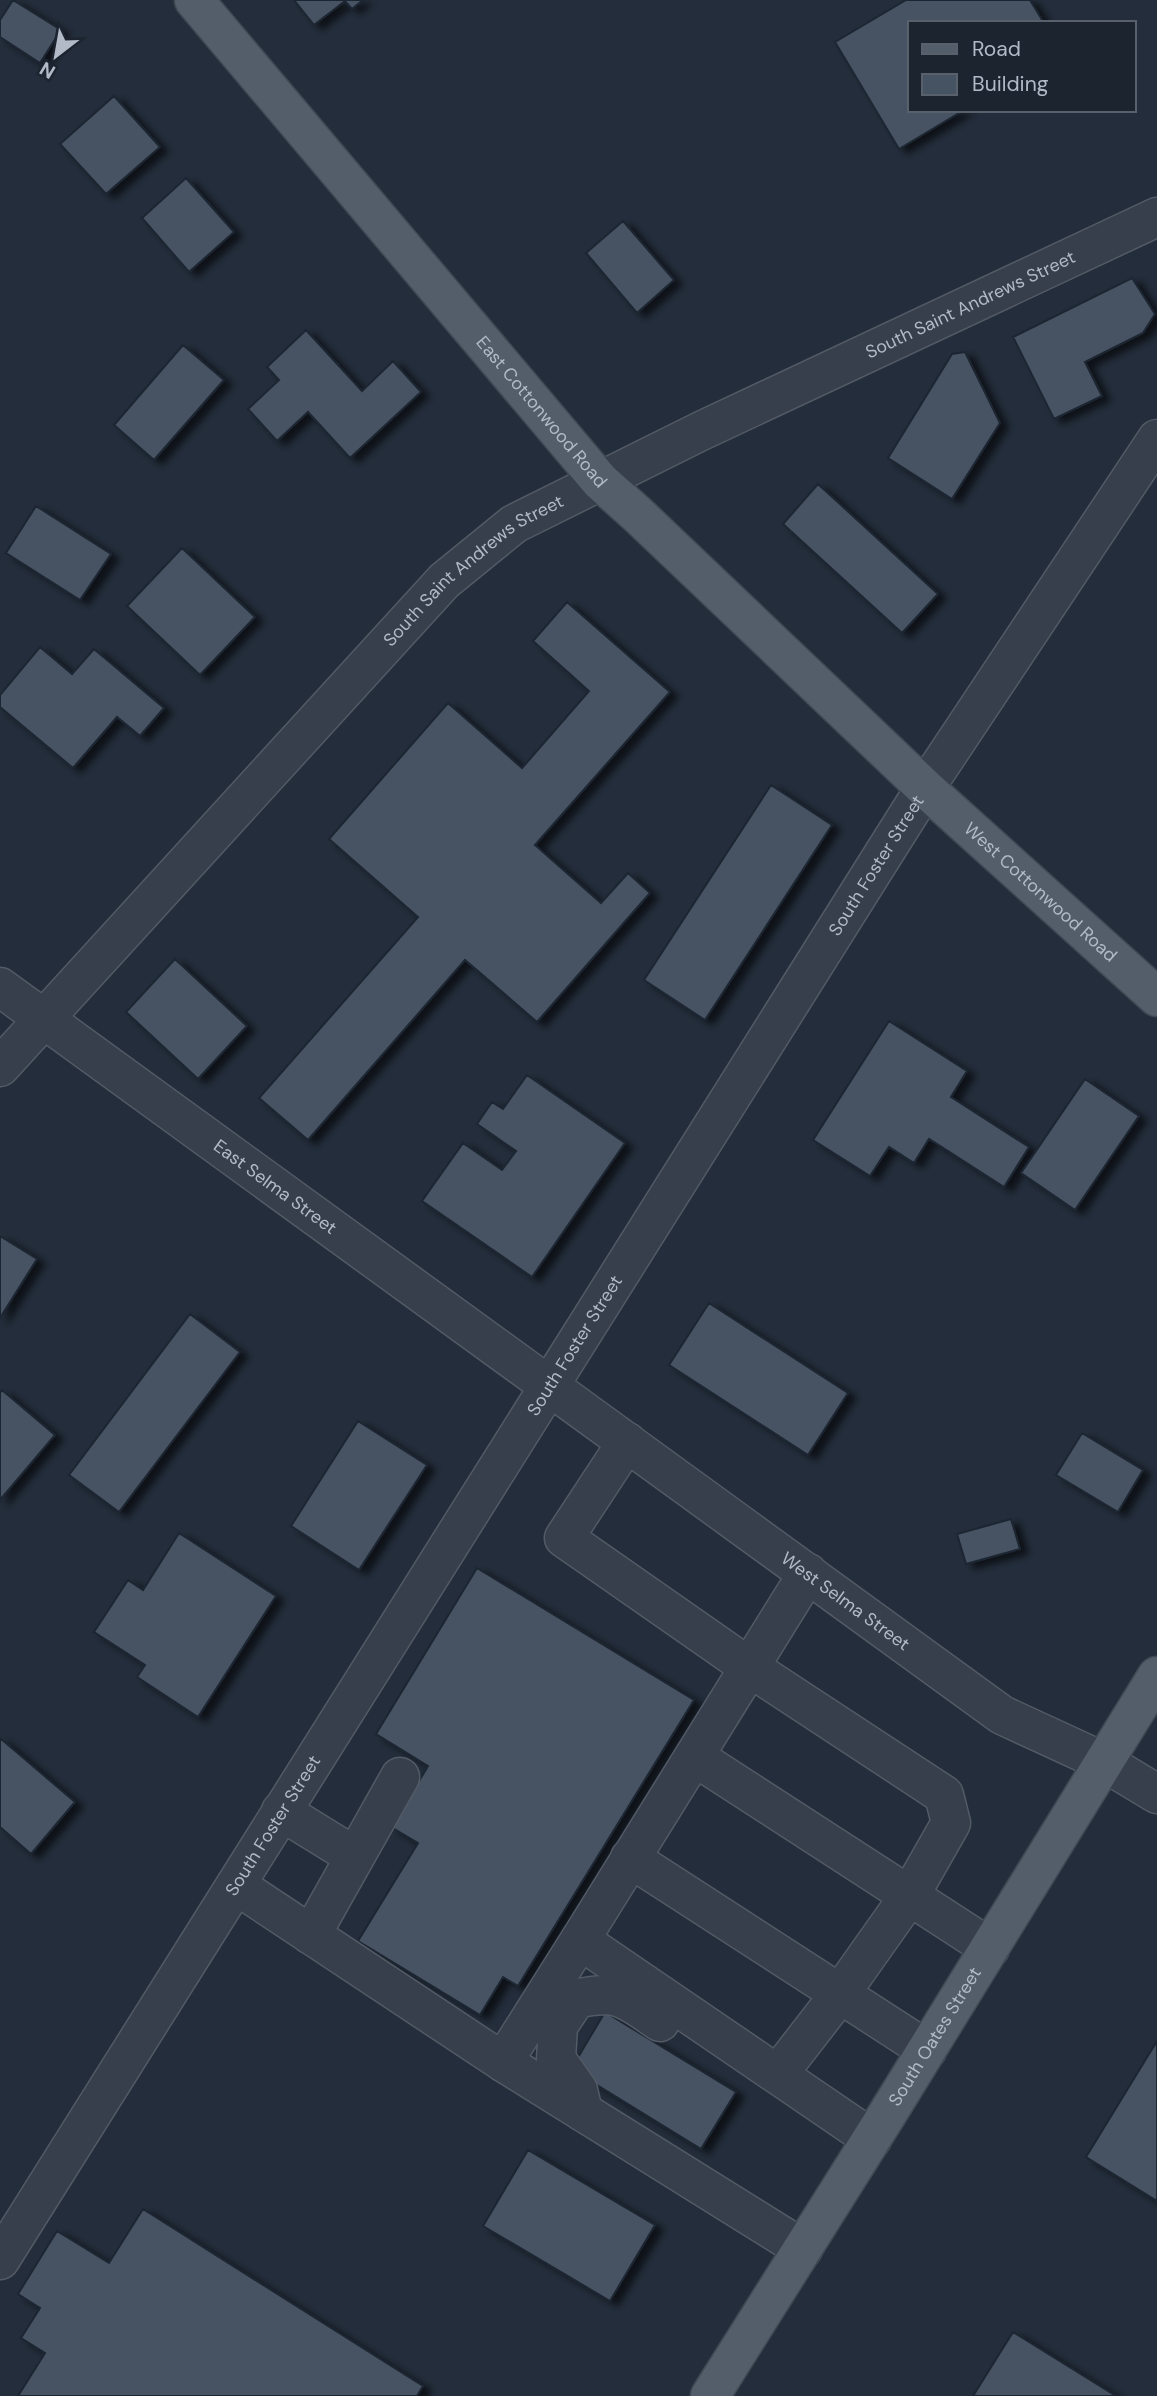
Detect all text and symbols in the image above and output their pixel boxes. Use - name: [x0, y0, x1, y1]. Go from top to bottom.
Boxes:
- north arrow: [21, 21, 91, 91]
- legend: [908, 21, 1136, 112]
- text: Road: [972, 35, 1021, 63]
- text: N: [35, 56, 60, 84]
- text: Building: [972, 70, 1049, 98]
- street label: South Saint Andrews Street: [862, 245, 1079, 364]
- street label: East Cottonwood Road: [471, 331, 613, 493]
- street label: South Saint Andrews Street: [378, 489, 568, 652]
- street label: South Foster Street: [823, 791, 930, 940]
- street label: West Cottonwood Road: [959, 817, 1122, 967]
- street label: East Selma Street: [209, 1134, 342, 1240]
- street label: South Foster Street: [521, 1271, 628, 1420]
- street label: West Selma Street: [776, 1546, 915, 1656]
- street label: South Foster Street: [220, 1751, 326, 1901]
- street label: South Oates Street: [883, 1963, 987, 2111]

